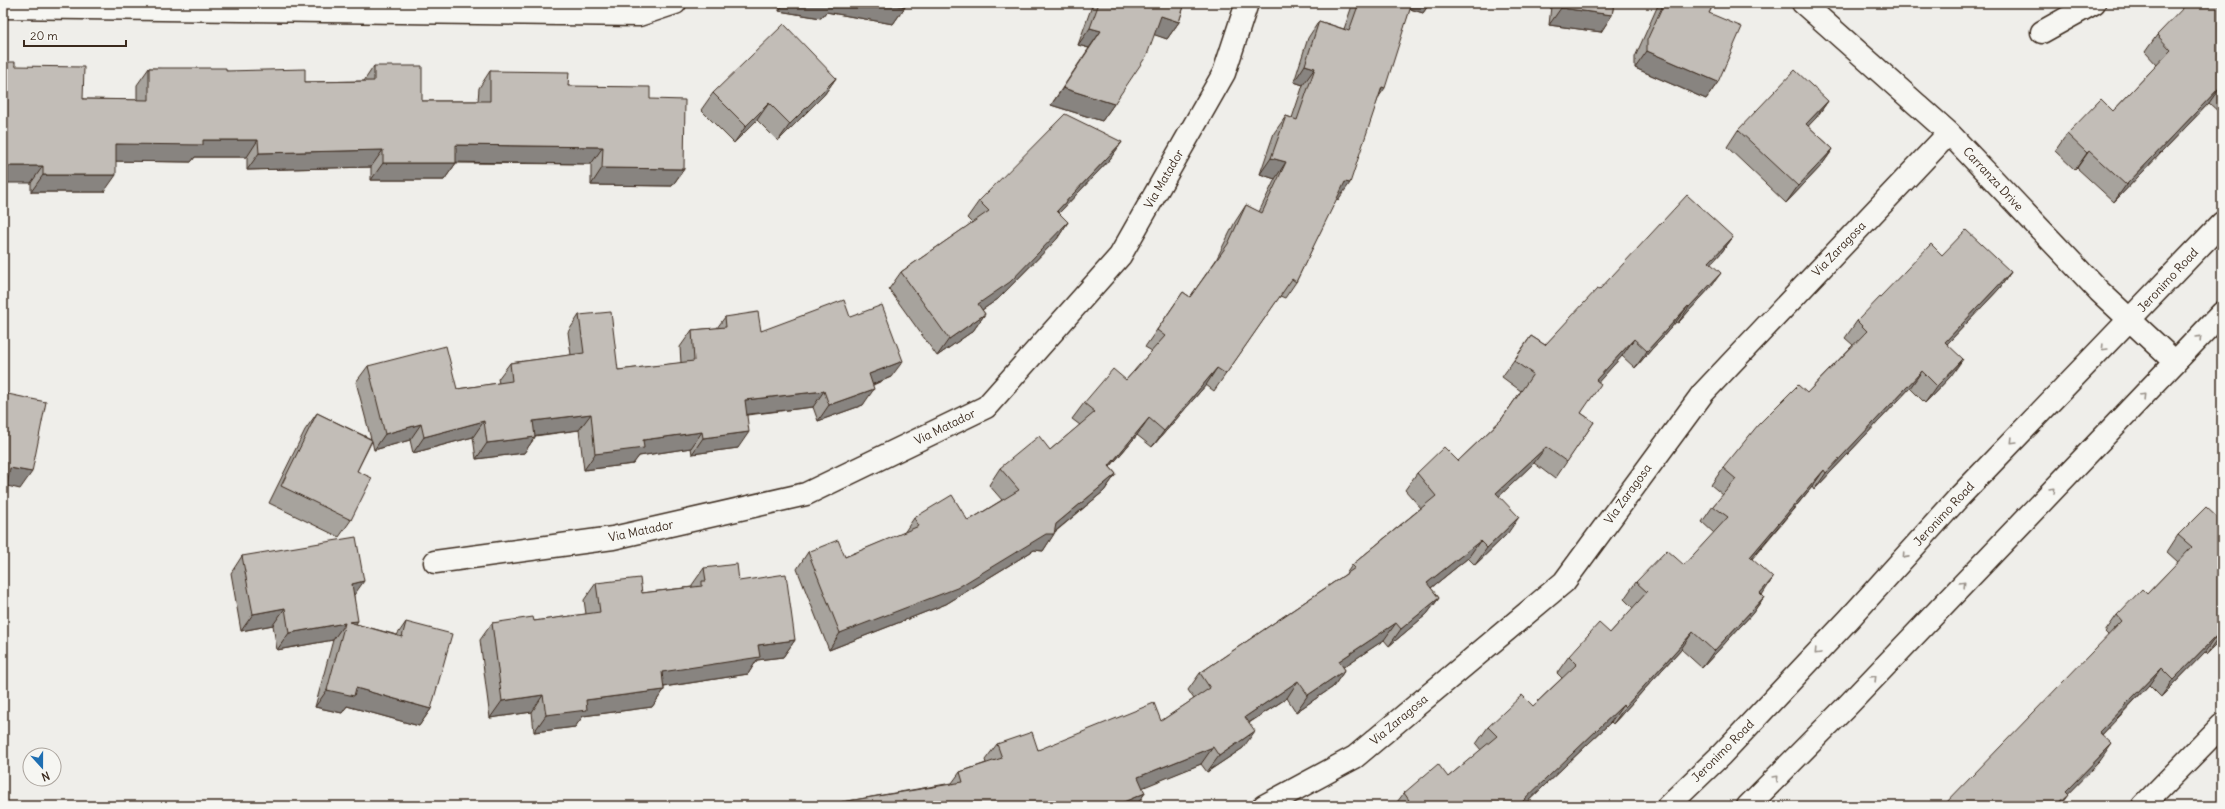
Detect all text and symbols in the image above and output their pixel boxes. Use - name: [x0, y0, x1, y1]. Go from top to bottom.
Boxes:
- scale bar: [24, 22, 126, 48]
- text: 20 m: [30, 28, 58, 43]
- street label: Carranza Drive: [1960, 144, 2027, 214]
- street label: Via Matador: [1141, 146, 1187, 211]
- street label: Via Zaragosa: [1809, 218, 1869, 279]
- street label: Jeronimo Road: [2134, 245, 2201, 315]
- one-way arrow: [2194, 335, 2201, 343]
- one-way arrow: [2101, 343, 2109, 351]
- one-way arrow: [2138, 393, 2146, 401]
- street label: Via Matador: [912, 405, 978, 448]
- one-way arrow: [2010, 436, 2018, 444]
- street label: Via Zaragosa: [1601, 461, 1655, 527]
- street label: Jeronimo Road: [1910, 479, 1977, 549]
- one-way arrow: [2048, 487, 2056, 495]
- street label: Via Matador: [607, 516, 675, 545]
- one-way arrow: [1903, 552, 1910, 559]
- one-way arrow: [1959, 581, 1966, 589]
- one-way arrow: [1815, 648, 1822, 655]
- one-way arrow: [1869, 675, 1876, 683]
- street label: Via Zaragosa: [1367, 691, 1431, 748]
- street label: Jeronimo Road: [1688, 716, 1757, 785]
- north arrow: [22, 747, 62, 787]
- text: N: [40, 768, 52, 784]
- one-way arrow: [1771, 775, 1779, 783]

